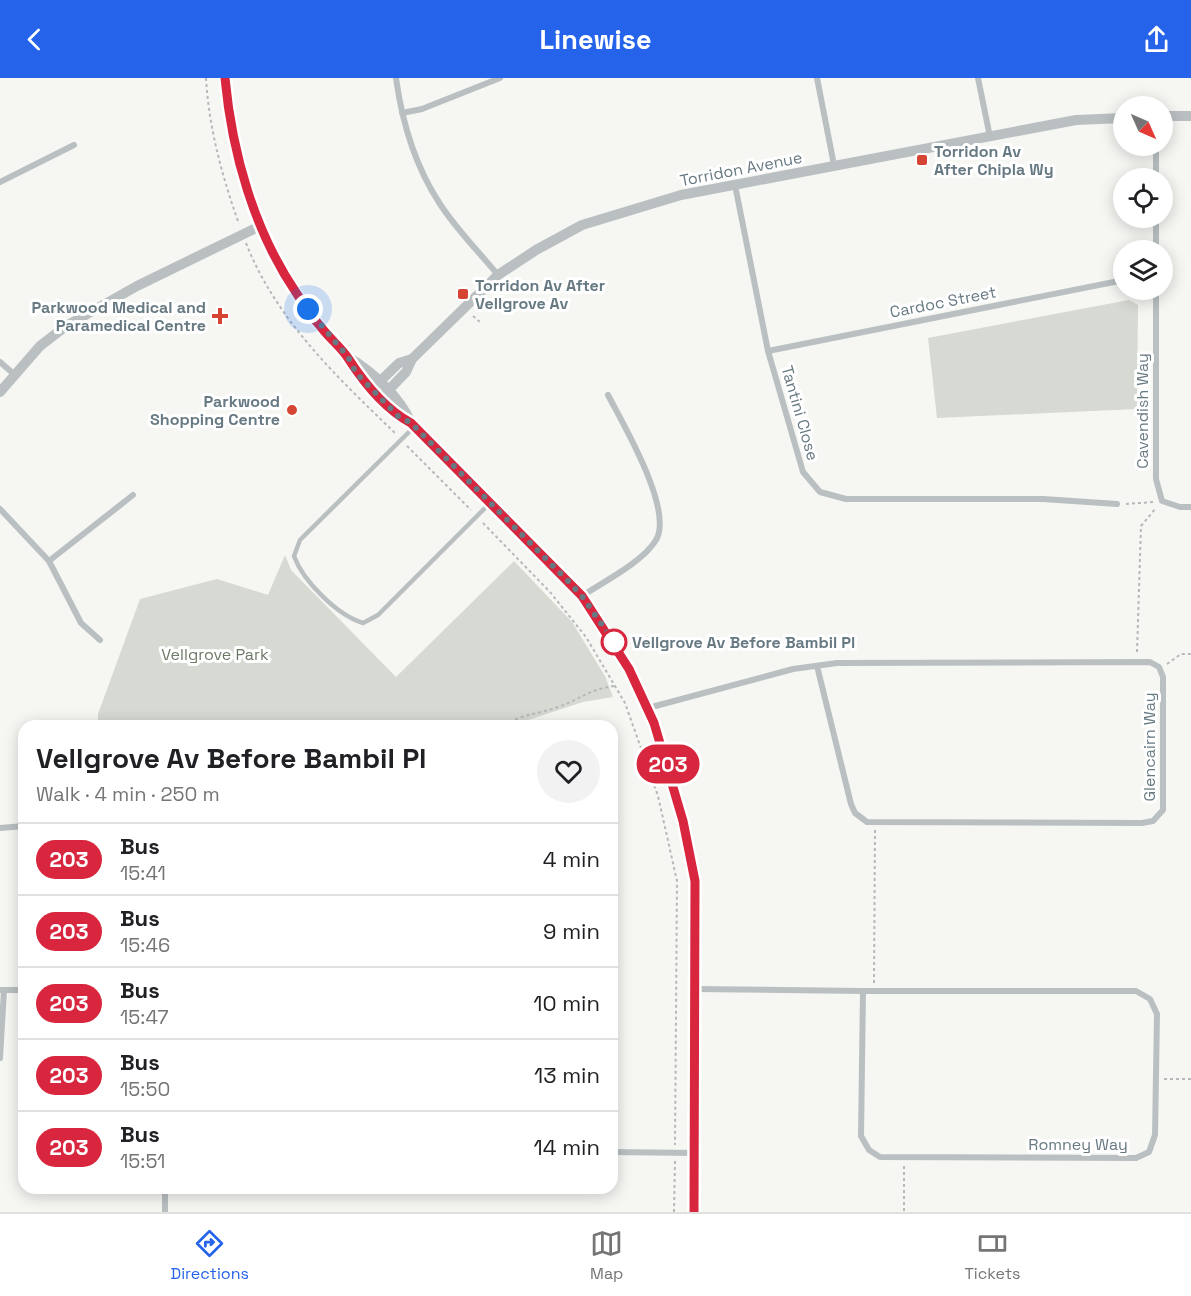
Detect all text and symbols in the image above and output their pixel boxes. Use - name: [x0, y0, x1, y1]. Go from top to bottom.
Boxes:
- text: Linewise: [539, 22, 652, 57]
- icon: back: [18, 23, 51, 56]
- icon: share: [1140, 23, 1173, 56]
- north arrow: [1113, 96, 1173, 156]
- map controls: [1113, 96, 1173, 300]
- place label: Torridon Av After Chipla Wy: [934, 141, 1054, 180]
- street label: Torridon Avenue: [678, 147, 804, 191]
- marker: Torridon Av After Chipla Wy: [915, 153, 929, 167]
- button: locate: [1113, 168, 1173, 228]
- button: layers: [1113, 240, 1173, 300]
- place label: Torridon Av After Vellgrove Av: [475, 275, 605, 314]
- street label: Cardoc Street: [888, 281, 998, 323]
- marker: Torridon Av After Vellgrove Av: [456, 287, 470, 301]
- your location: [293, 294, 323, 324]
- place label: Parkwood Medical and Paramedical Centre: [31, 297, 206, 336]
- marker: Parkwood Medical and Paramedical Centre: [211, 307, 229, 325]
- street label: Cavendish Way: [1132, 353, 1153, 469]
- street label: Tantini Close: [776, 363, 824, 463]
- place label: Parkwood Shopping Centre: [150, 391, 280, 430]
- marker: Parkwood Shopping Centre: [285, 403, 299, 417]
- marker: Vellgrove Av Before Bambil Pl: [601, 629, 627, 655]
- place label: Vellgrove Av Before Bambil Pl: [632, 632, 855, 653]
- park label: Vellgrove Park: [161, 644, 269, 665]
- street label: Glencairn Way: [1139, 693, 1160, 801]
- text: Vellgrove Av Before Bambil Pl: [36, 740, 427, 776]
- button: heart: [537, 740, 600, 803]
- line badge: 203: [634, 744, 702, 784]
- text: 203: [649, 751, 687, 778]
- text: Walk · 4 min · 250 m: [36, 781, 220, 807]
- text: Bus: [120, 832, 160, 860]
- text: 4 min: [543, 845, 600, 873]
- text: 203: [50, 846, 88, 873]
- text: 15:41: [120, 860, 166, 886]
- text: Bus: [120, 904, 160, 932]
- text: 9 min: [543, 917, 600, 945]
- text: 203: [50, 918, 88, 945]
- text: 15:46: [120, 932, 170, 958]
- text: Bus: [120, 976, 160, 1004]
- text: 10 min: [533, 989, 600, 1017]
- text: 203: [50, 990, 88, 1017]
- text: 15:47: [120, 1004, 169, 1030]
- text: Bus: [120, 1048, 160, 1076]
- text: 13 min: [534, 1061, 600, 1089]
- text: 203: [50, 1062, 88, 1089]
- text: 15:50: [120, 1076, 170, 1102]
- text: Bus: [120, 1120, 160, 1148]
- text: 14 min: [534, 1133, 600, 1161]
- text: 203: [50, 1134, 88, 1161]
- street label: Romney Way: [1028, 1134, 1128, 1155]
- text: 15:51: [120, 1148, 165, 1174]
- tab: Directions: [171, 1227, 249, 1284]
- tab: Map: [590, 1227, 623, 1284]
- tab: Tickets: [965, 1227, 1020, 1284]

